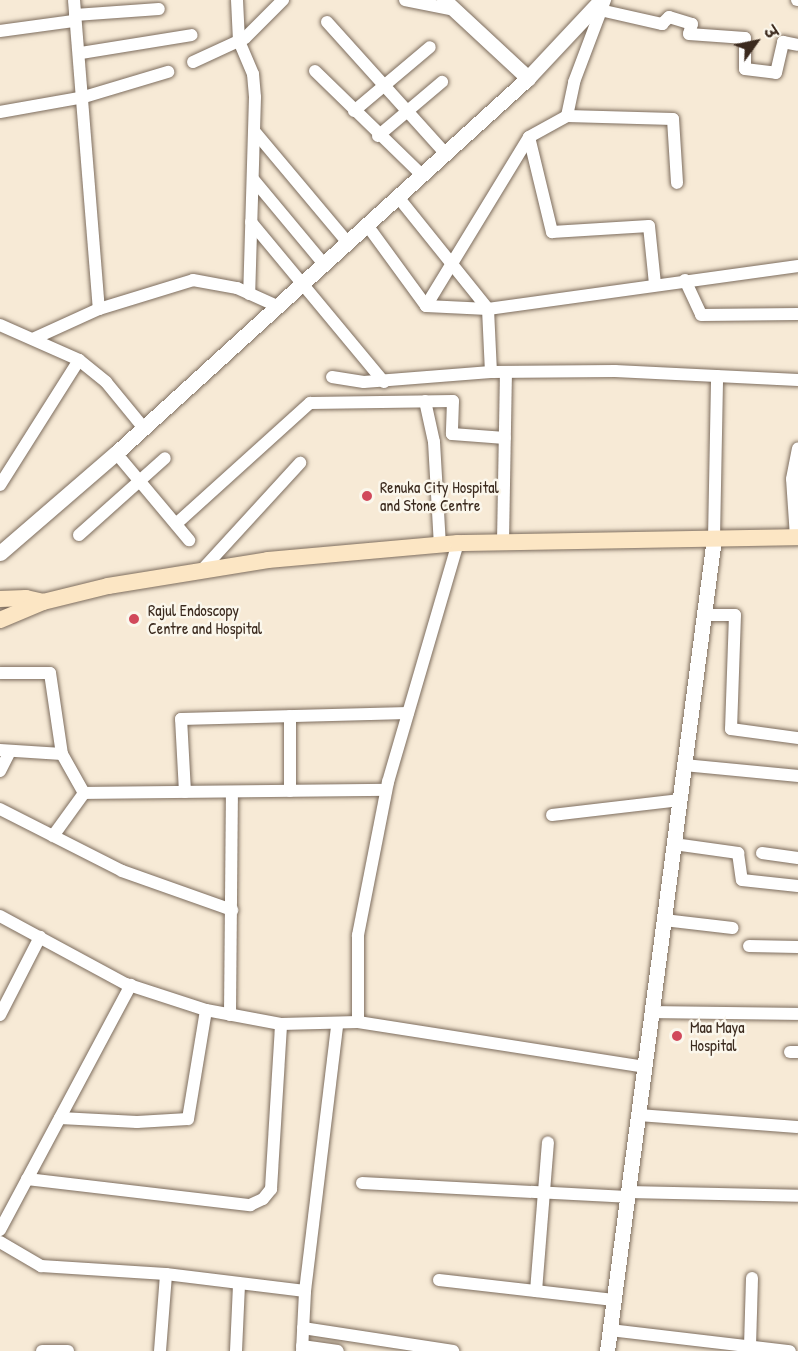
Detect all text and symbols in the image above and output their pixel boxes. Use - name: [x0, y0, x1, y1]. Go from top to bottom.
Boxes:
- north arrow: [726, 12, 786, 72]
- text: उ: [759, 22, 783, 43]
- place label: Renuka City Hospital and Stone Centre: [380, 477, 499, 515]
- marker: Renuka City Hospital and Stone Centre: [358, 487, 376, 505]
- place label: Rajul Endoscopy Centre and Hospital: [148, 600, 262, 638]
- marker: Rajul Endoscopy Centre and Hospital: [125, 610, 143, 628]
- place label: Maa Maya Hospital: [690, 1017, 745, 1055]
- marker: Maa Maya Hospital: [668, 1027, 686, 1045]

